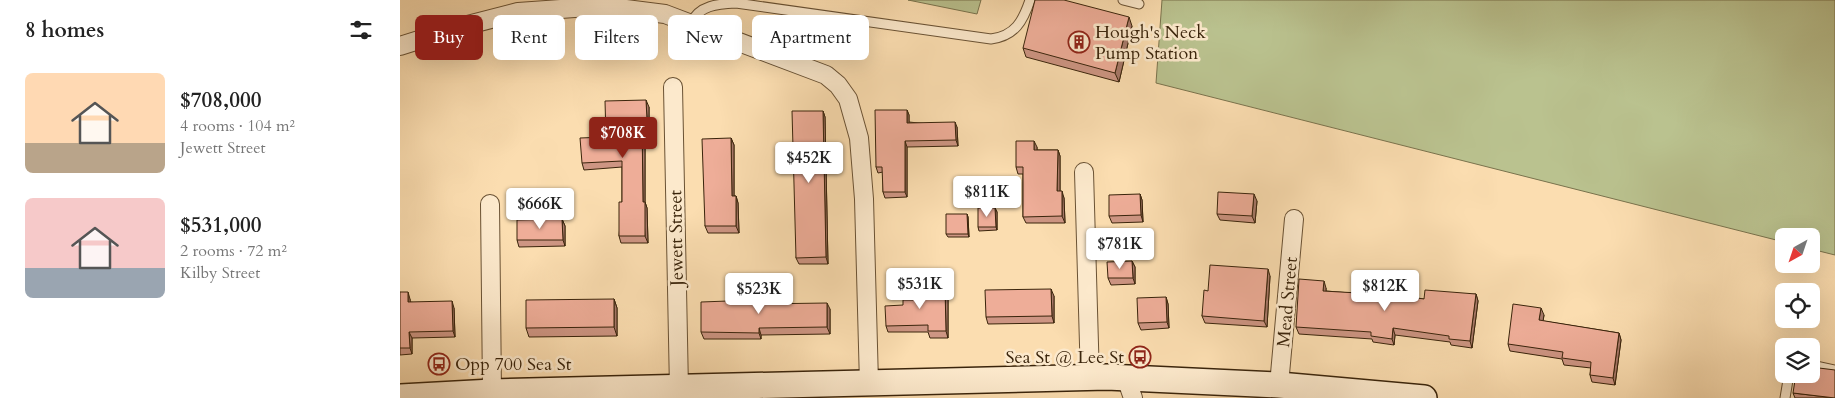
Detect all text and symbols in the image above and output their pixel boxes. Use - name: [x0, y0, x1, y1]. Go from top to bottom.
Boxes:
- chip: Buy: [415, 15, 483, 60]
- chip: Rent: [493, 15, 565, 60]
- chip: Filters: [575, 15, 658, 60]
- chip: New: [668, 15, 742, 60]
- chip: Apartment: [752, 15, 869, 60]
- text: 8 homes: [25, 16, 104, 45]
- icon: filters: [347, 16, 375, 44]
- place label: Hough's Neck Pump Station: [1095, 20, 1206, 66]
- building icon: Hough's Neck Pump Station: [1067, 30, 1091, 54]
- text: $708,000: [180, 86, 261, 115]
- icon: home: [65, 93, 125, 153]
- text: 4 rooms · 104 m²: [180, 115, 295, 137]
- pin: $708K: [588, 116, 658, 159]
- text: $708K: [600, 122, 646, 144]
- text: Jewett Street: [180, 137, 266, 159]
- pin: $452K: [774, 142, 844, 184]
- text: $452K: [786, 147, 832, 169]
- pin: $811K: [952, 176, 1022, 218]
- text: $811K: [964, 181, 1010, 203]
- pin: $666K: [505, 188, 575, 230]
- street label: Jewett Street: [663, 189, 690, 289]
- text: $666K: [517, 193, 563, 215]
- text: $531,000: [180, 211, 261, 240]
- icon: home: [65, 218, 125, 278]
- pin: $781K: [1085, 228, 1155, 270]
- north arrow: [1775, 228, 1820, 272]
- map controls: [1775, 228, 1820, 383]
- text: $781K: [1097, 233, 1143, 255]
- text: 2 rooms · 72 m²: [180, 240, 287, 262]
- street label: Mead Street: [1271, 256, 1304, 348]
- text: Kilby Street: [180, 262, 260, 284]
- pin: $531K: [885, 268, 955, 310]
- pin: $812K: [1350, 270, 1420, 312]
- pin: $523K: [724, 272, 794, 315]
- text: $531K: [897, 273, 943, 295]
- text: $812K: [1362, 275, 1408, 297]
- text: $523K: [736, 278, 782, 300]
- button: locate: [1775, 283, 1820, 328]
- button: layers: [1775, 338, 1820, 383]
- place label: Sea St @ Lee St: [1006, 345, 1124, 370]
- bus stop icon: Sea St @ Lee St: [1128, 345, 1152, 369]
- bus stop icon: Opp 700 Sea St: [427, 352, 451, 376]
- place label: Opp 700 Sea St: [455, 352, 572, 377]

